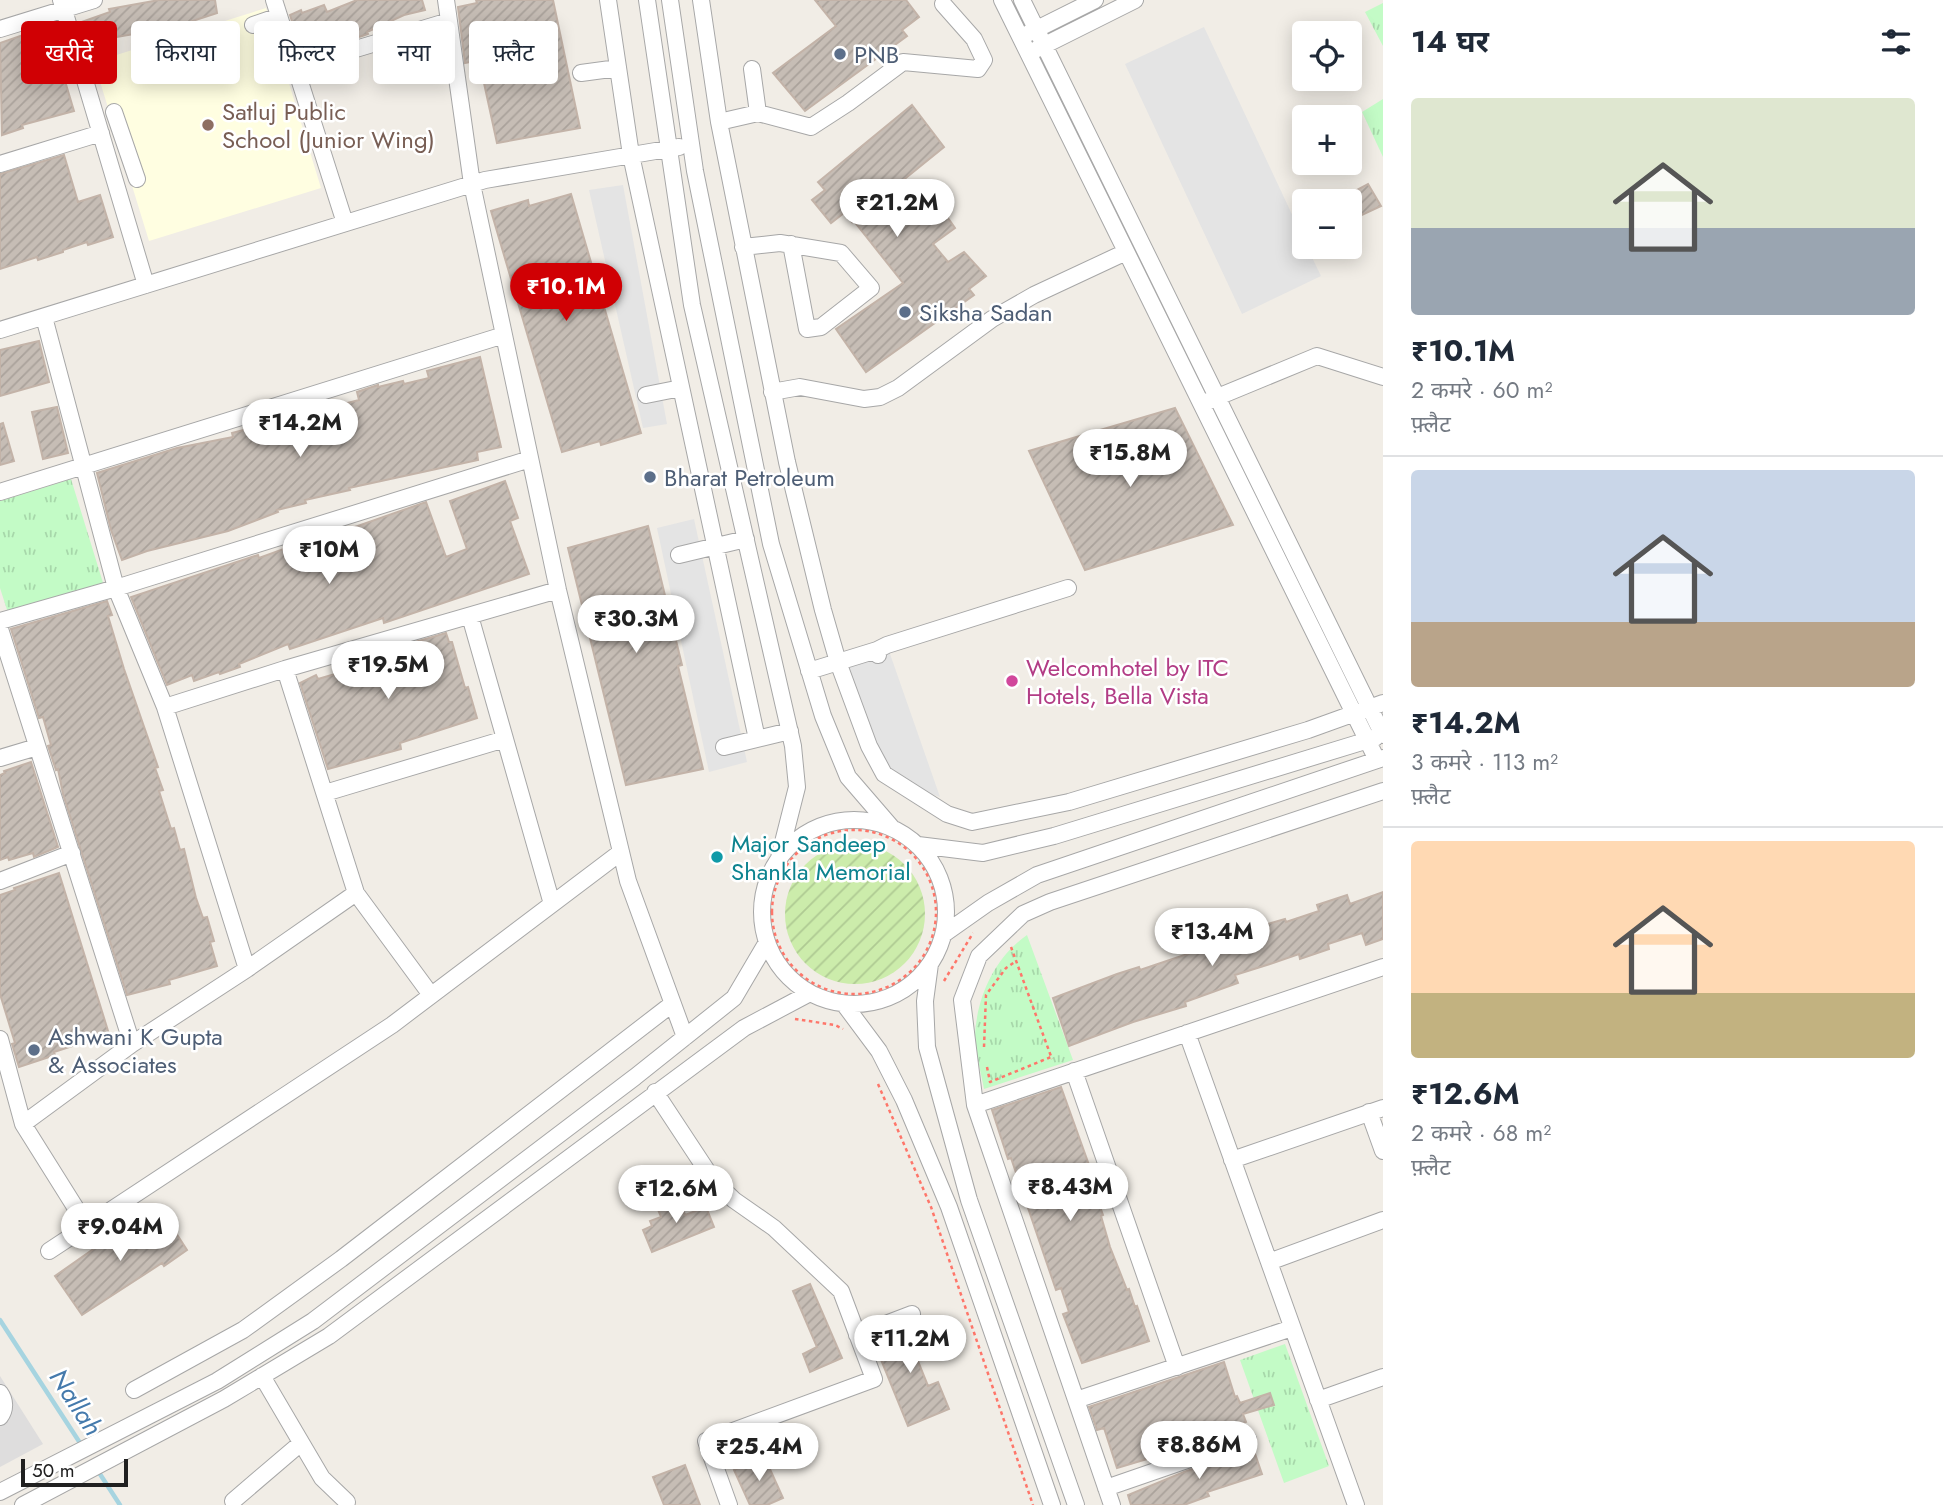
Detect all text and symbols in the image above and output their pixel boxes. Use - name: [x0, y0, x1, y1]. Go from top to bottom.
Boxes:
- text: 14 घर: [1411, 20, 1489, 63]
- chip: खरीदें: [21, 21, 117, 84]
- chip: किराया: [131, 21, 240, 84]
- chip: फ़िल्टर: [254, 21, 359, 84]
- chip: नया: [373, 21, 455, 84]
- chip: फ़्लैट: [469, 21, 558, 84]
- map controls: [1292, 21, 1362, 259]
- button: locate: [1292, 21, 1362, 91]
- icon: filters: [1877, 23, 1915, 61]
- place label: PNB: [854, 37, 899, 72]
- marker: PNB: [832, 46, 848, 62]
- place label: Satluj Public School (Junior Wing): [222, 94, 435, 157]
- button: +: [1292, 105, 1362, 175]
- marker: Satluj Public School (Junior Wing): [200, 117, 216, 133]
- icon: home: [1600, 144, 1726, 270]
- pin: ₹21.2M: [840, 180, 954, 239]
- text: ₹21.2M: [856, 185, 938, 219]
- button: −: [1292, 189, 1362, 259]
- pin: ₹10.1M: [509, 264, 623, 323]
- text: ₹10.1M: [526, 269, 606, 303]
- place label: Siksha Sadan: [919, 295, 1053, 330]
- marker: Siksha Sadan: [897, 304, 913, 320]
- text: ₹10.1M: [1411, 329, 1515, 372]
- text: 2 कमरे · 60 m²: [1411, 373, 1552, 407]
- pin: ₹14.2M: [243, 400, 357, 459]
- text: ₹14.2M: [258, 405, 342, 439]
- text: फ़्लैट: [1411, 407, 1451, 441]
- pin: ₹15.8M: [1073, 430, 1187, 489]
- text: ₹15.8M: [1089, 435, 1171, 469]
- place label: Bharat Petroleum: [664, 460, 835, 495]
- marker: Bharat Petroleum: [642, 469, 658, 485]
- icon: home: [1600, 516, 1726, 642]
- pin: ₹10M: [288, 526, 370, 586]
- text: ₹10M: [299, 532, 359, 566]
- pin: ₹30.3M: [579, 596, 693, 655]
- text: ₹30.3M: [594, 601, 678, 635]
- pin: ₹19.5M: [331, 642, 445, 701]
- text: ₹19.5M: [347, 647, 429, 681]
- place label: Welcomhotel by ITC Hotels, Bella Vista: [1026, 650, 1229, 713]
- marker: Welcomhotel by ITC Hotels, Bella Vista: [1004, 673, 1020, 689]
- text: ₹14.2M: [1411, 701, 1520, 744]
- text: 3 कमरे · 113 m²: [1411, 745, 1558, 779]
- text: फ़्लैट: [1411, 779, 1451, 813]
- place label: Major Sandeep Shankla Memorial: [731, 826, 911, 889]
- marker: Major Sandeep Shankla Memorial: [709, 849, 725, 865]
- icon: home: [1600, 887, 1726, 1013]
- pin: ₹13.4M: [1155, 908, 1269, 968]
- text: ₹13.4M: [1171, 914, 1253, 948]
- place label: Ashwani K Gupta & Associates: [48, 1019, 223, 1082]
- marker: Ashwani K Gupta & Associates: [26, 1042, 42, 1058]
- text: ₹12.6M: [1411, 1072, 1520, 1115]
- text: 2 कमरे · 68 m²: [1411, 1116, 1551, 1150]
- text: फ़्लैट: [1411, 1150, 1451, 1184]
- pin: ₹8.43M: [1013, 1164, 1127, 1223]
- pin: ₹12.6M: [619, 1166, 733, 1225]
- text: ₹8.43M: [1027, 1169, 1113, 1203]
- text: ₹12.6M: [634, 1171, 718, 1205]
- pin: ₹9.04M: [63, 1204, 177, 1263]
- text: ₹9.04M: [77, 1209, 163, 1243]
- pin: ₹11.2M: [853, 1316, 967, 1375]
- text: ₹11.2M: [870, 1321, 950, 1355]
- water label: Nallah: [40, 1361, 112, 1443]
- pin: ₹8.86M: [1142, 1422, 1256, 1481]
- pin: ₹25.4M: [702, 1424, 816, 1483]
- text: ₹8.86M: [1157, 1427, 1241, 1461]
- text: ₹25.4M: [715, 1429, 803, 1463]
- scale bar: [21, 1456, 128, 1488]
- text: 50 m: [32, 1457, 75, 1484]

